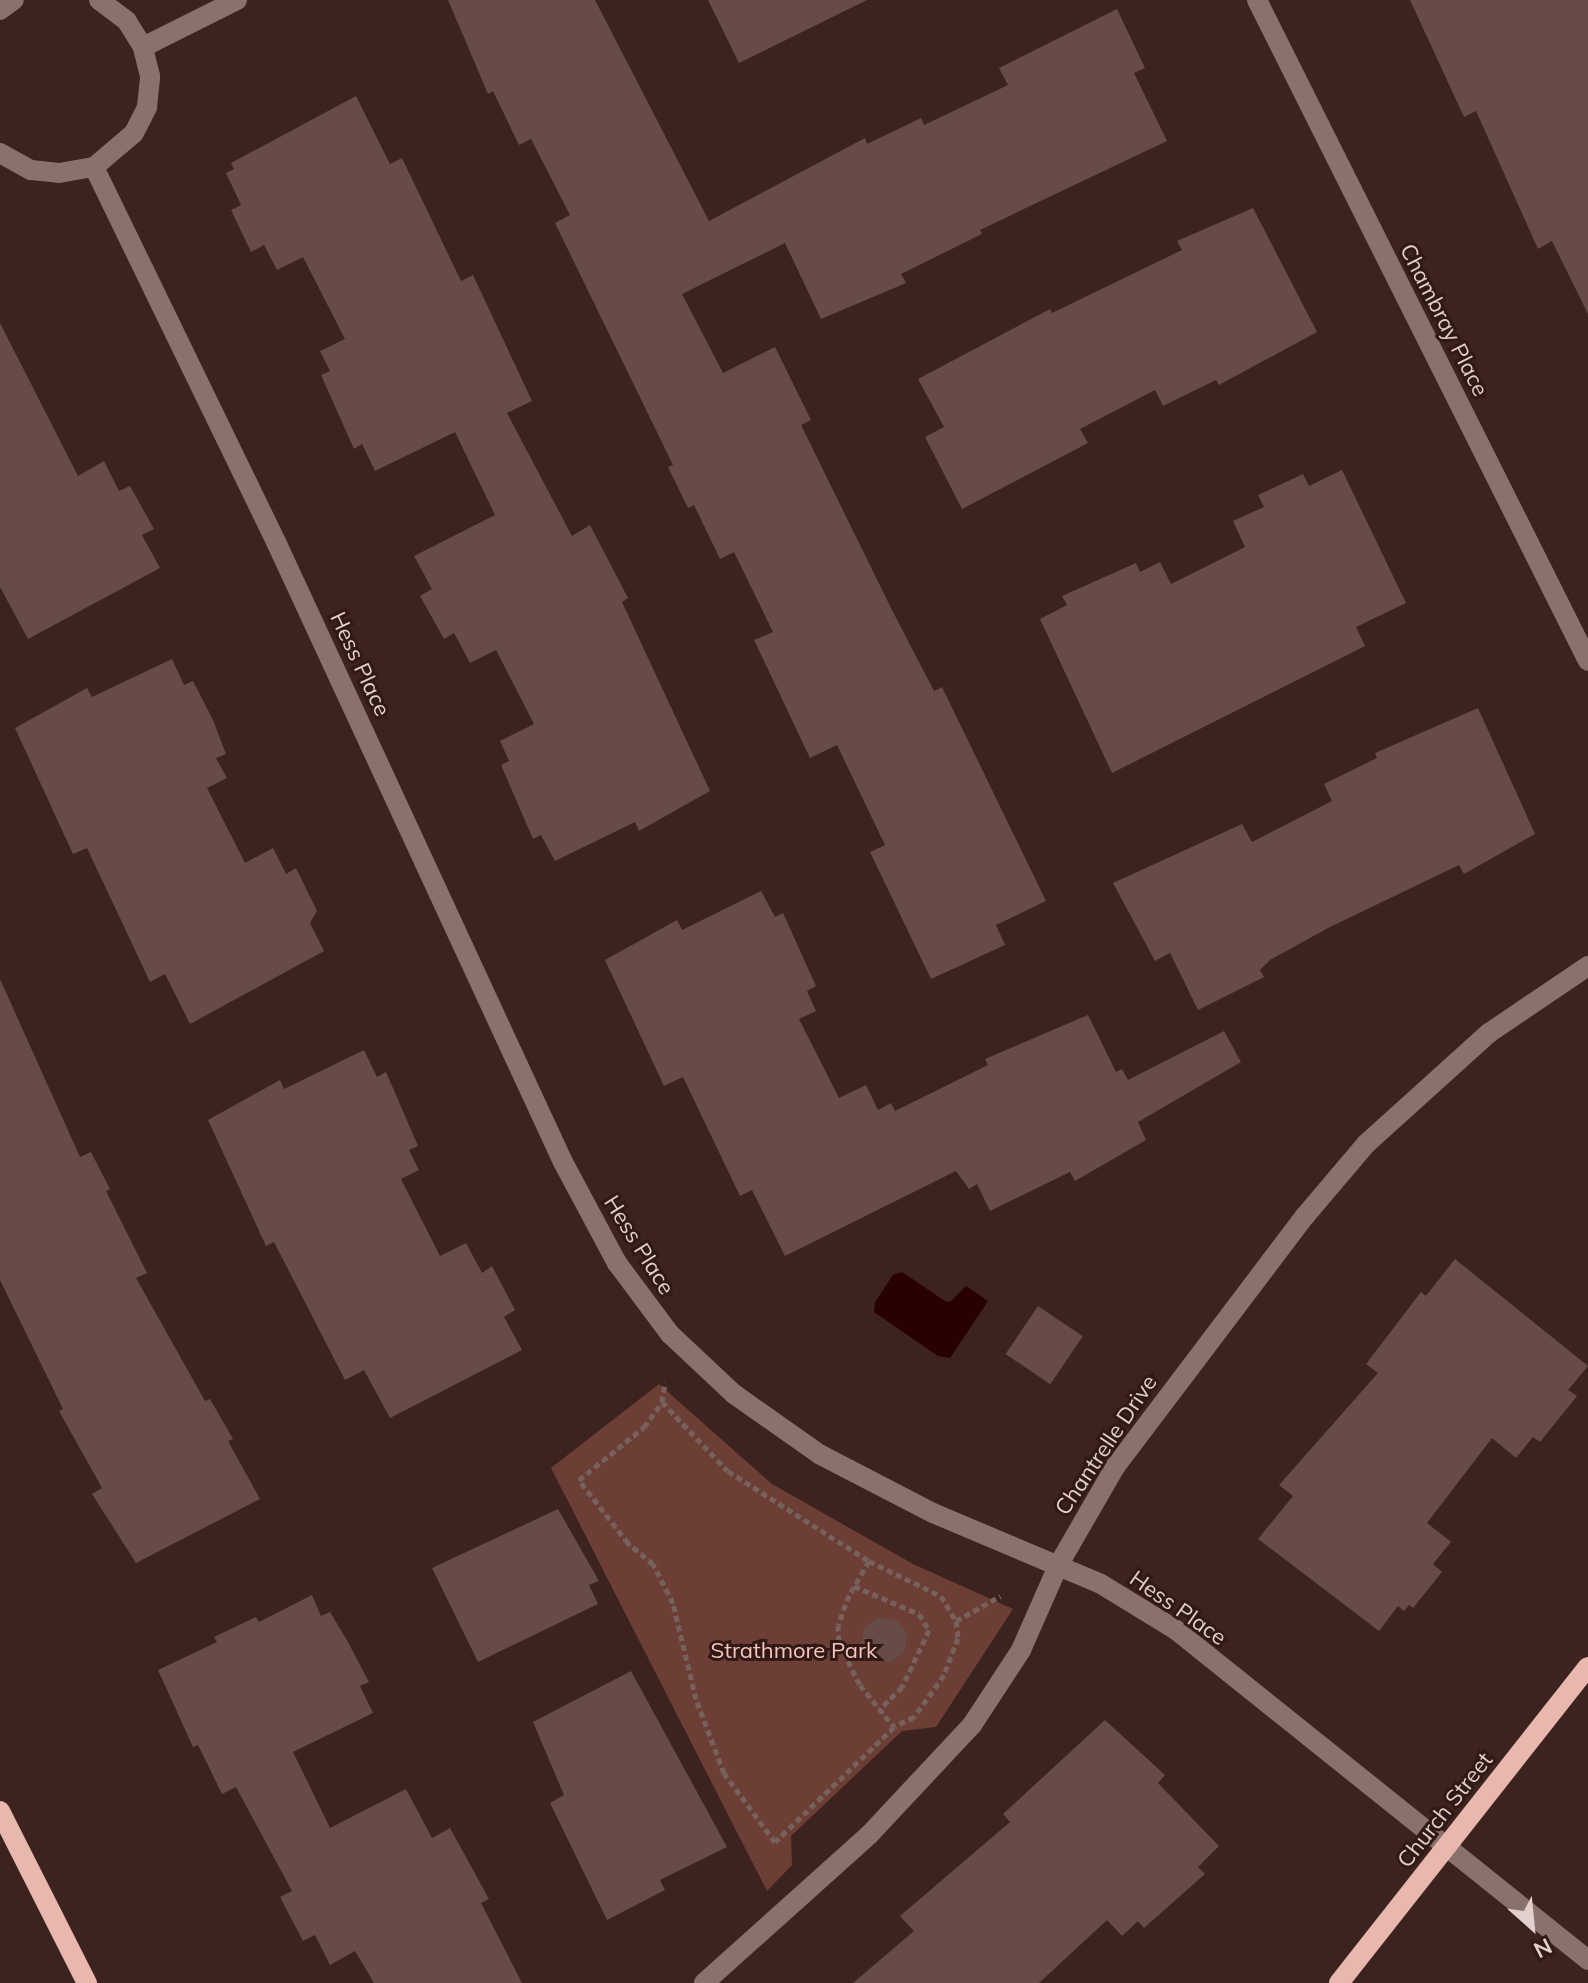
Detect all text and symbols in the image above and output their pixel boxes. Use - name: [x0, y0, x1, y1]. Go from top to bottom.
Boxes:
- street label: Chambray Place: [1394, 239, 1494, 401]
- street label: Hess Place: [324, 608, 396, 720]
- street label: Hess Place: [598, 1191, 680, 1299]
- street label: Chantrelle Drive: [1050, 1370, 1162, 1520]
- street label: Hess Place: [1125, 1565, 1231, 1651]
- park label: Strathmore Park: [711, 1638, 877, 1664]
- street label: Church Street: [1392, 1747, 1498, 1873]
- north arrow: [1492, 1887, 1572, 1967]
- text: N: [1529, 1932, 1557, 1965]

